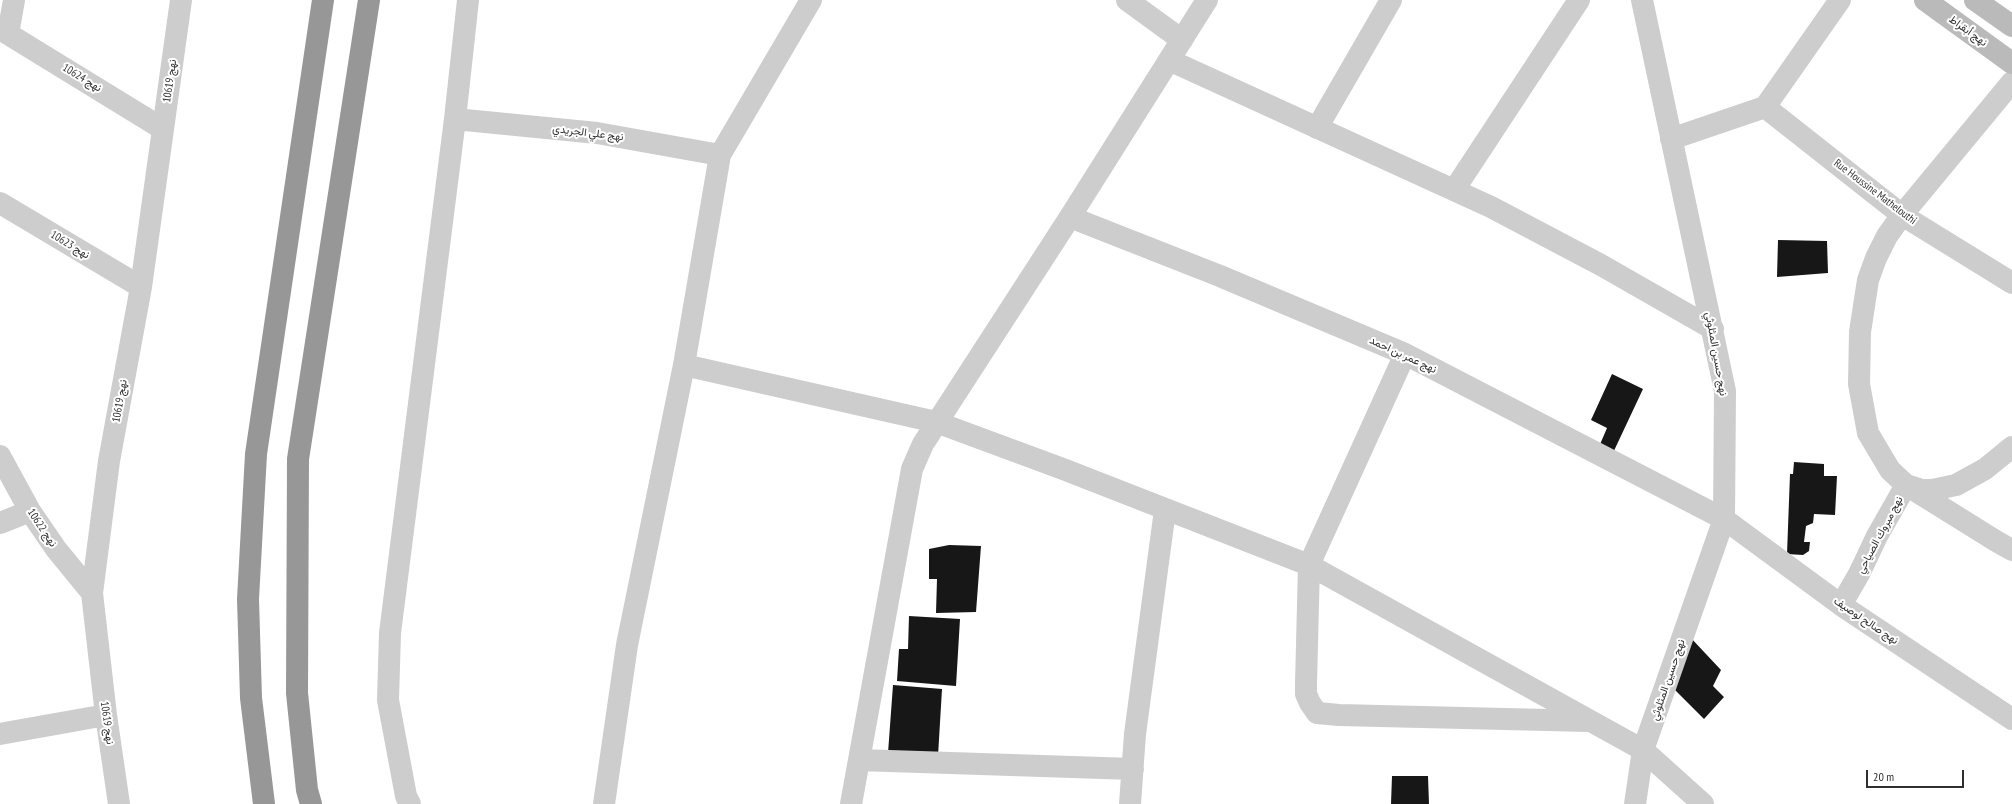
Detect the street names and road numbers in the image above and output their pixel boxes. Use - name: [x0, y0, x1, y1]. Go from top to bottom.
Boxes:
- street label: نهج أبقراط: [1946, 13, 1990, 49]
- street label: نهج 10619: [160, 59, 180, 103]
- street label: نهج 10624: [60, 61, 104, 95]
- street label: نهج علي الجريدي: [552, 122, 624, 144]
- street label: Rue Houssine Mathelouthi: [1831, 157, 1919, 227]
- street label: نهج 10623: [48, 228, 92, 262]
- street label: نهج حسين المثلوثي: [1702, 311, 1730, 397]
- street label: نهج عمر بن احمد: [1367, 334, 1439, 376]
- street label: نهج 10619: [110, 379, 130, 423]
- street label: نهج مبروك الصياحي: [1854, 494, 1906, 576]
- street label: نهج 10622: [24, 506, 60, 550]
- street label: نهج صالح لوصيف: [1831, 595, 1901, 647]
- street label: نهج حسين المثلوثي: [1648, 638, 1688, 722]
- street label: نهج 10619: [97, 701, 117, 745]

